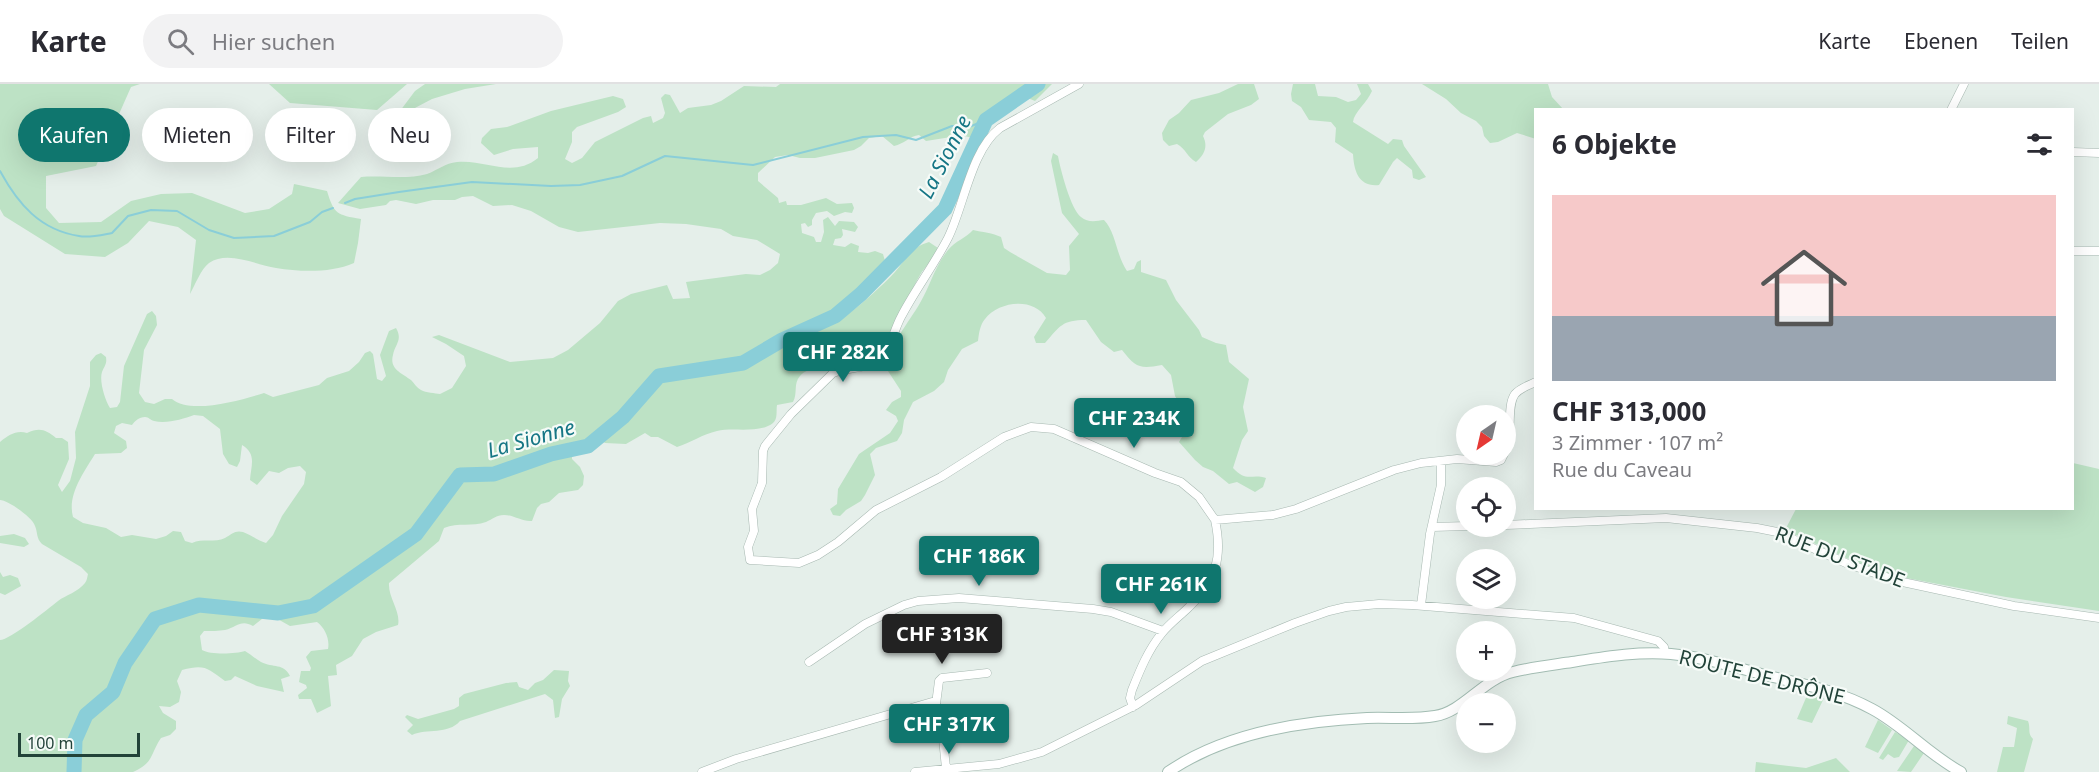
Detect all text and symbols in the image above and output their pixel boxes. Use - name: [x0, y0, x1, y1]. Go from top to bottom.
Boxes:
- search box: [143, 14, 563, 68]
- text: Karte: [30, 22, 107, 60]
- icon: search: [164, 25, 197, 58]
- text: Hier suchen: [212, 26, 335, 56]
- text: Karte: [1818, 27, 1871, 55]
- text: Ebenen: [1904, 27, 1978, 55]
- text: Teilen: [2011, 27, 2069, 55]
- chip: Kaufen: [18, 108, 130, 162]
- chip: Mieten: [142, 108, 253, 162]
- chip: Filter: [265, 108, 356, 162]
- chip: Neu: [368, 108, 451, 162]
- water label: La Sionne: [911, 110, 977, 203]
- text: 6 Objekte: [1552, 126, 1677, 162]
- icon: filters: [2023, 128, 2056, 161]
- icon: home: [1750, 234, 1858, 342]
- pin: CHF 282K: [781, 332, 905, 383]
- text: CHF 282K: [797, 338, 889, 365]
- text: CHF 313,000: [1552, 393, 1706, 429]
- pin: CHF 234K: [1072, 398, 1196, 449]
- text: CHF 234K: [1088, 404, 1180, 431]
- north arrow: [1456, 405, 1516, 465]
- map controls: [1456, 405, 1516, 753]
- water label: La Sionne: [484, 412, 578, 464]
- text: 3 Zimmer · 107 m²: [1552, 429, 1723, 456]
- text: Rue du Caveau: [1552, 456, 1692, 483]
- button: locate: [1456, 477, 1516, 537]
- street label: RUE DU STADE: [1771, 519, 1909, 594]
- pin: CHF 186K: [917, 536, 1041, 587]
- text: CHF 186K: [933, 542, 1025, 569]
- button: layers: [1456, 549, 1516, 609]
- pin: CHF 261K: [1099, 564, 1223, 615]
- text: CHF 261K: [1115, 570, 1207, 597]
- pin: CHF 313K: [880, 614, 1004, 665]
- text: CHF 313K: [896, 620, 988, 647]
- button: +: [1456, 621, 1516, 681]
- street label: ROUTE DE DRÔNE: [1676, 643, 1848, 710]
- button: −: [1456, 693, 1516, 753]
- pin: CHF 317K: [887, 704, 1011, 755]
- text: CHF 317K: [903, 710, 995, 737]
- scale bar: [18, 730, 140, 758]
- text: 100 m: [27, 732, 74, 754]

